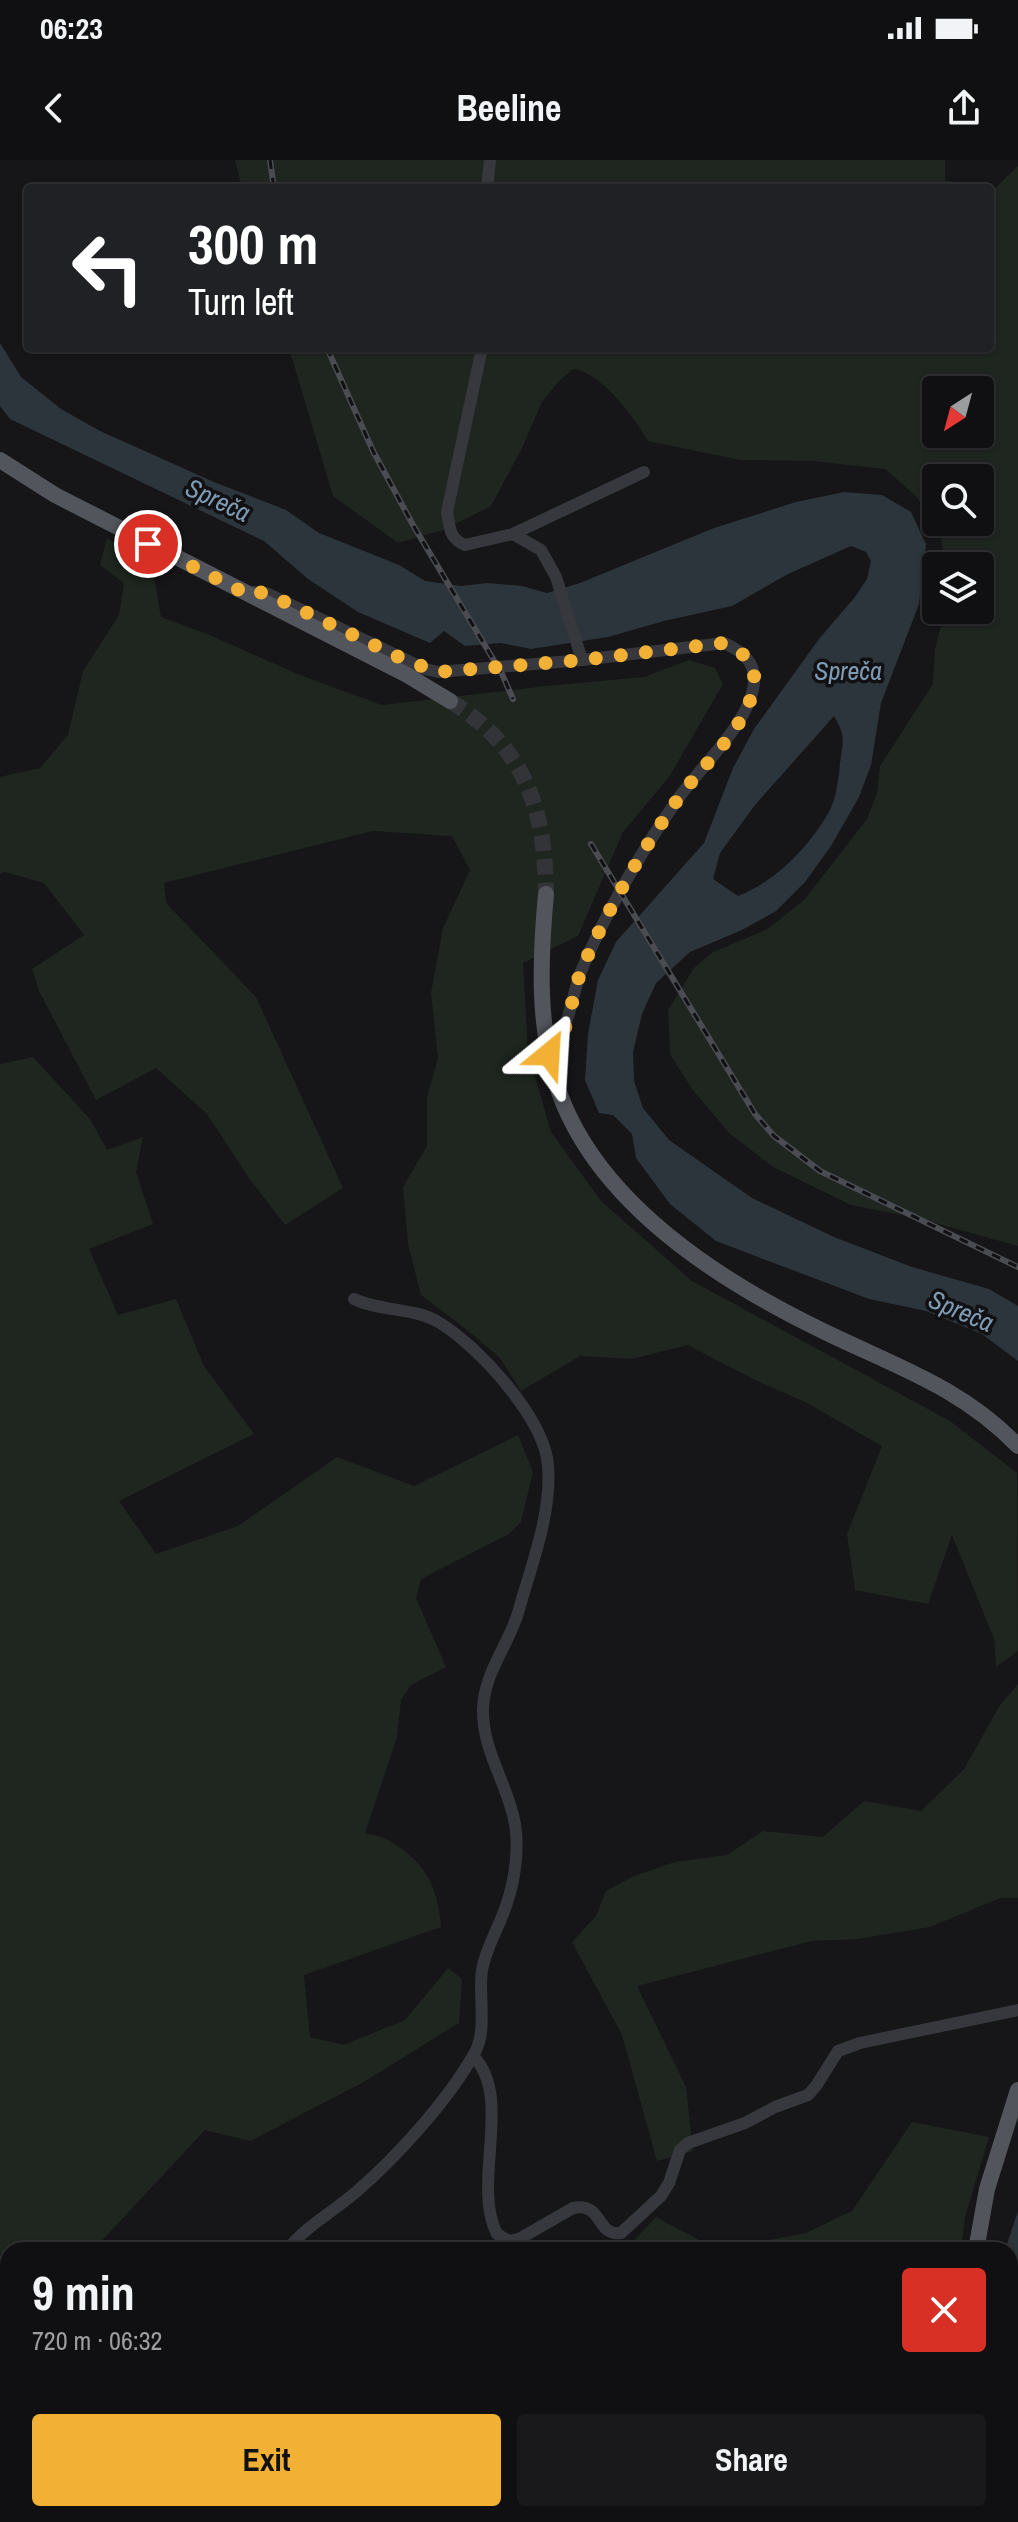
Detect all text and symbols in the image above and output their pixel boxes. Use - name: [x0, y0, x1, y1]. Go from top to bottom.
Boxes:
- text: 06:23: [40, 8, 103, 48]
- text: Beeline: [456, 84, 562, 132]
- icon: back: [32, 86, 76, 130]
- icon: share: [942, 86, 986, 130]
- text: 300 m: [188, 206, 318, 281]
- icon: left: [56, 216, 160, 320]
- text: Turn left: [188, 278, 294, 326]
- north arrow: [922, 376, 994, 448]
- map controls: [922, 376, 994, 624]
- button: search: [922, 464, 994, 536]
- water label: Spreča: [180, 469, 256, 530]
- pin: [114, 510, 182, 578]
- icon: arrive: [126, 522, 170, 566]
- button: layers: [922, 552, 994, 624]
- water label: Spreča: [814, 653, 882, 688]
- position arrow: [507, 1012, 591, 1096]
- water label: Spreča: [923, 1281, 999, 1340]
- text: 9 min: [32, 2260, 135, 2325]
- button: close: [902, 2268, 986, 2352]
- text: 720 m · 06:32: [32, 2323, 162, 2358]
- button: Exit: [32, 2414, 501, 2506]
- button: Share: [517, 2414, 986, 2506]

